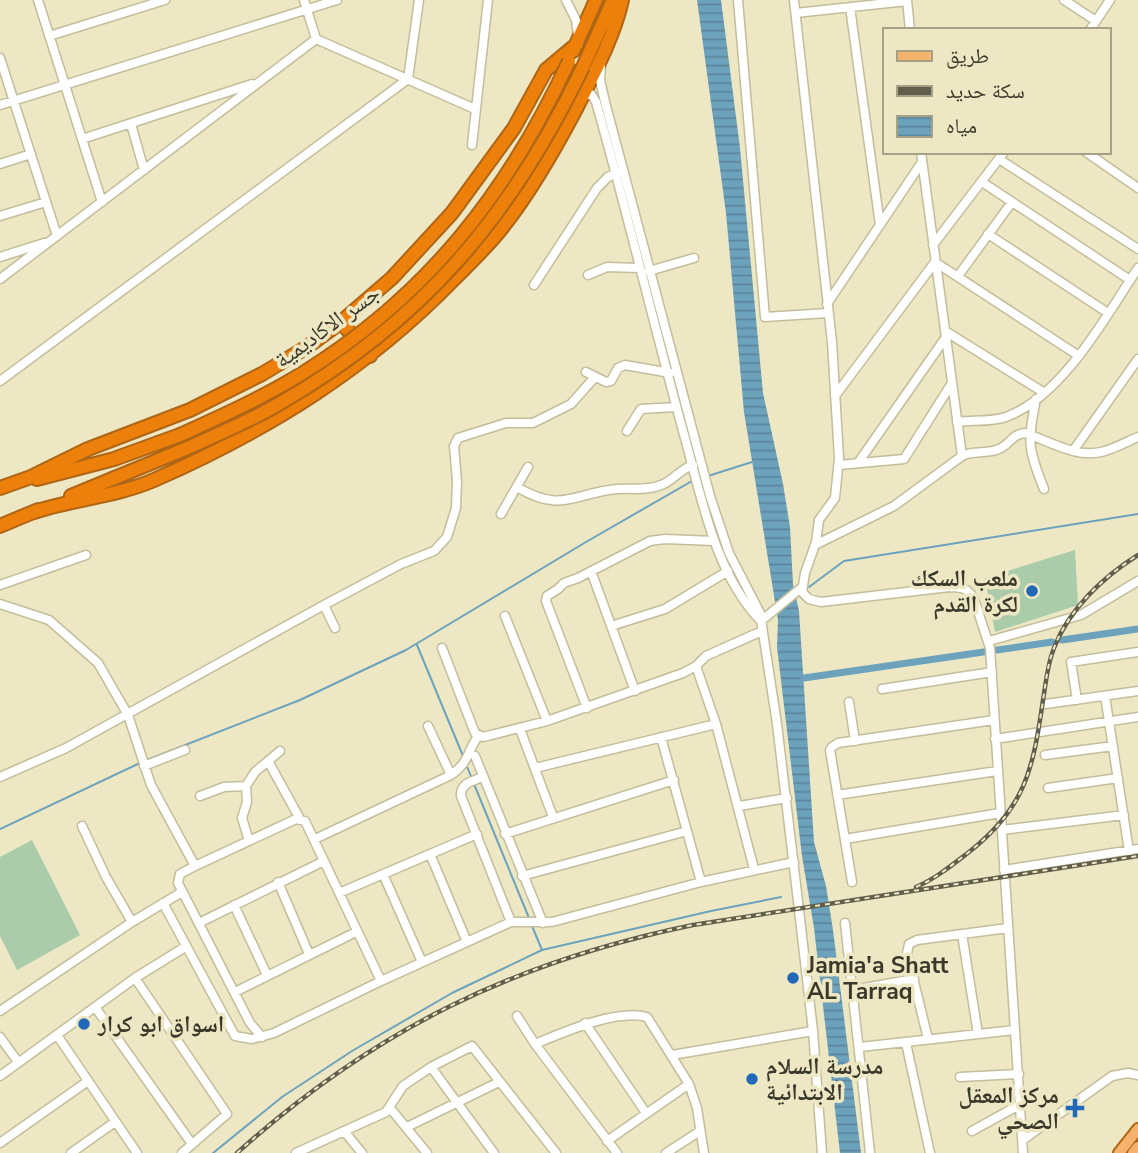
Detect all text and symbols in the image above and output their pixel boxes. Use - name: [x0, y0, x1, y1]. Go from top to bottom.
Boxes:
- legend: [883, 28, 1110, 154]
- text: طريق: [946, 42, 989, 70]
- text: سكة حديد: [946, 77, 1025, 105]
- text: مياه: [946, 112, 977, 140]
- street label: جسر الاكاديمية: [268, 278, 386, 375]
- place label: ملعب السكك لكرة القدم: [911, 563, 1018, 620]
- marker: ملعب السكك لكرة القدم: [1024, 583, 1040, 599]
- place label: Jamia'a Shatt AL Tarraq: [806, 950, 948, 1007]
- marker: Jamia'a Shatt AL Tarraq: [785, 970, 801, 986]
- place label: اسواق ابو كرار: [97, 1009, 224, 1040]
- marker: اسواق ابو كرار: [76, 1016, 92, 1032]
- place label: مدرسة السلام الابتدائية: [766, 1051, 883, 1108]
- marker: مدرسة السلام الابتدائية: [744, 1071, 760, 1087]
- place label: مركز المعقل الصحي: [959, 1080, 1059, 1140]
- marker: مركز المعقل الصحي: [1065, 1098, 1085, 1118]

